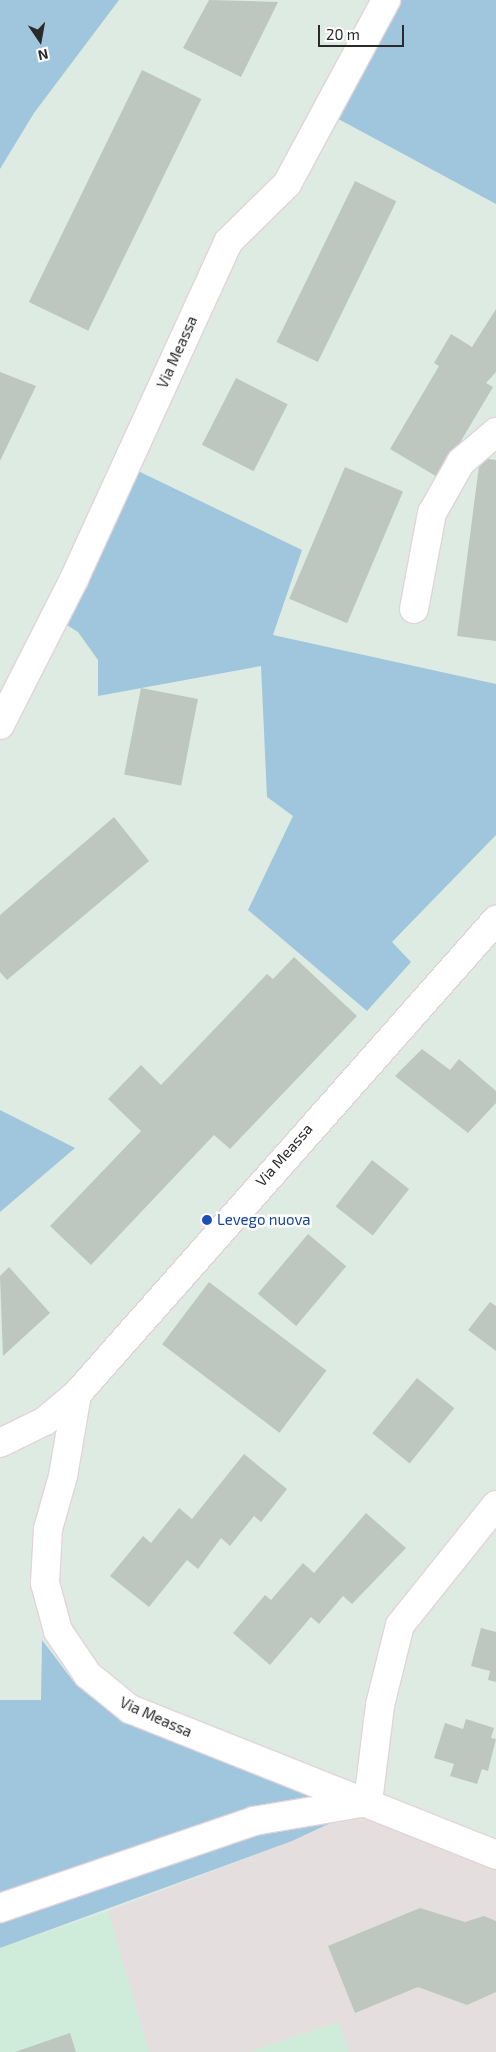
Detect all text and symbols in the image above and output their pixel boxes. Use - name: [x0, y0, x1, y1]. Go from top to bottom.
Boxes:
- north arrow: [15, 15, 65, 65]
- scale bar: [321, 15, 407, 47]
- text: 20 m: [326, 25, 360, 43]
- text: N: [37, 46, 50, 65]
- street label: Via Meassa: [153, 313, 201, 391]
- street label: Via Meassa: [252, 1120, 316, 1190]
- place label: Levego nuova: [217, 1211, 311, 1229]
- marker: Levego nuova: [201, 1214, 213, 1226]
- street label: Via Meassa: [117, 1693, 195, 1741]

